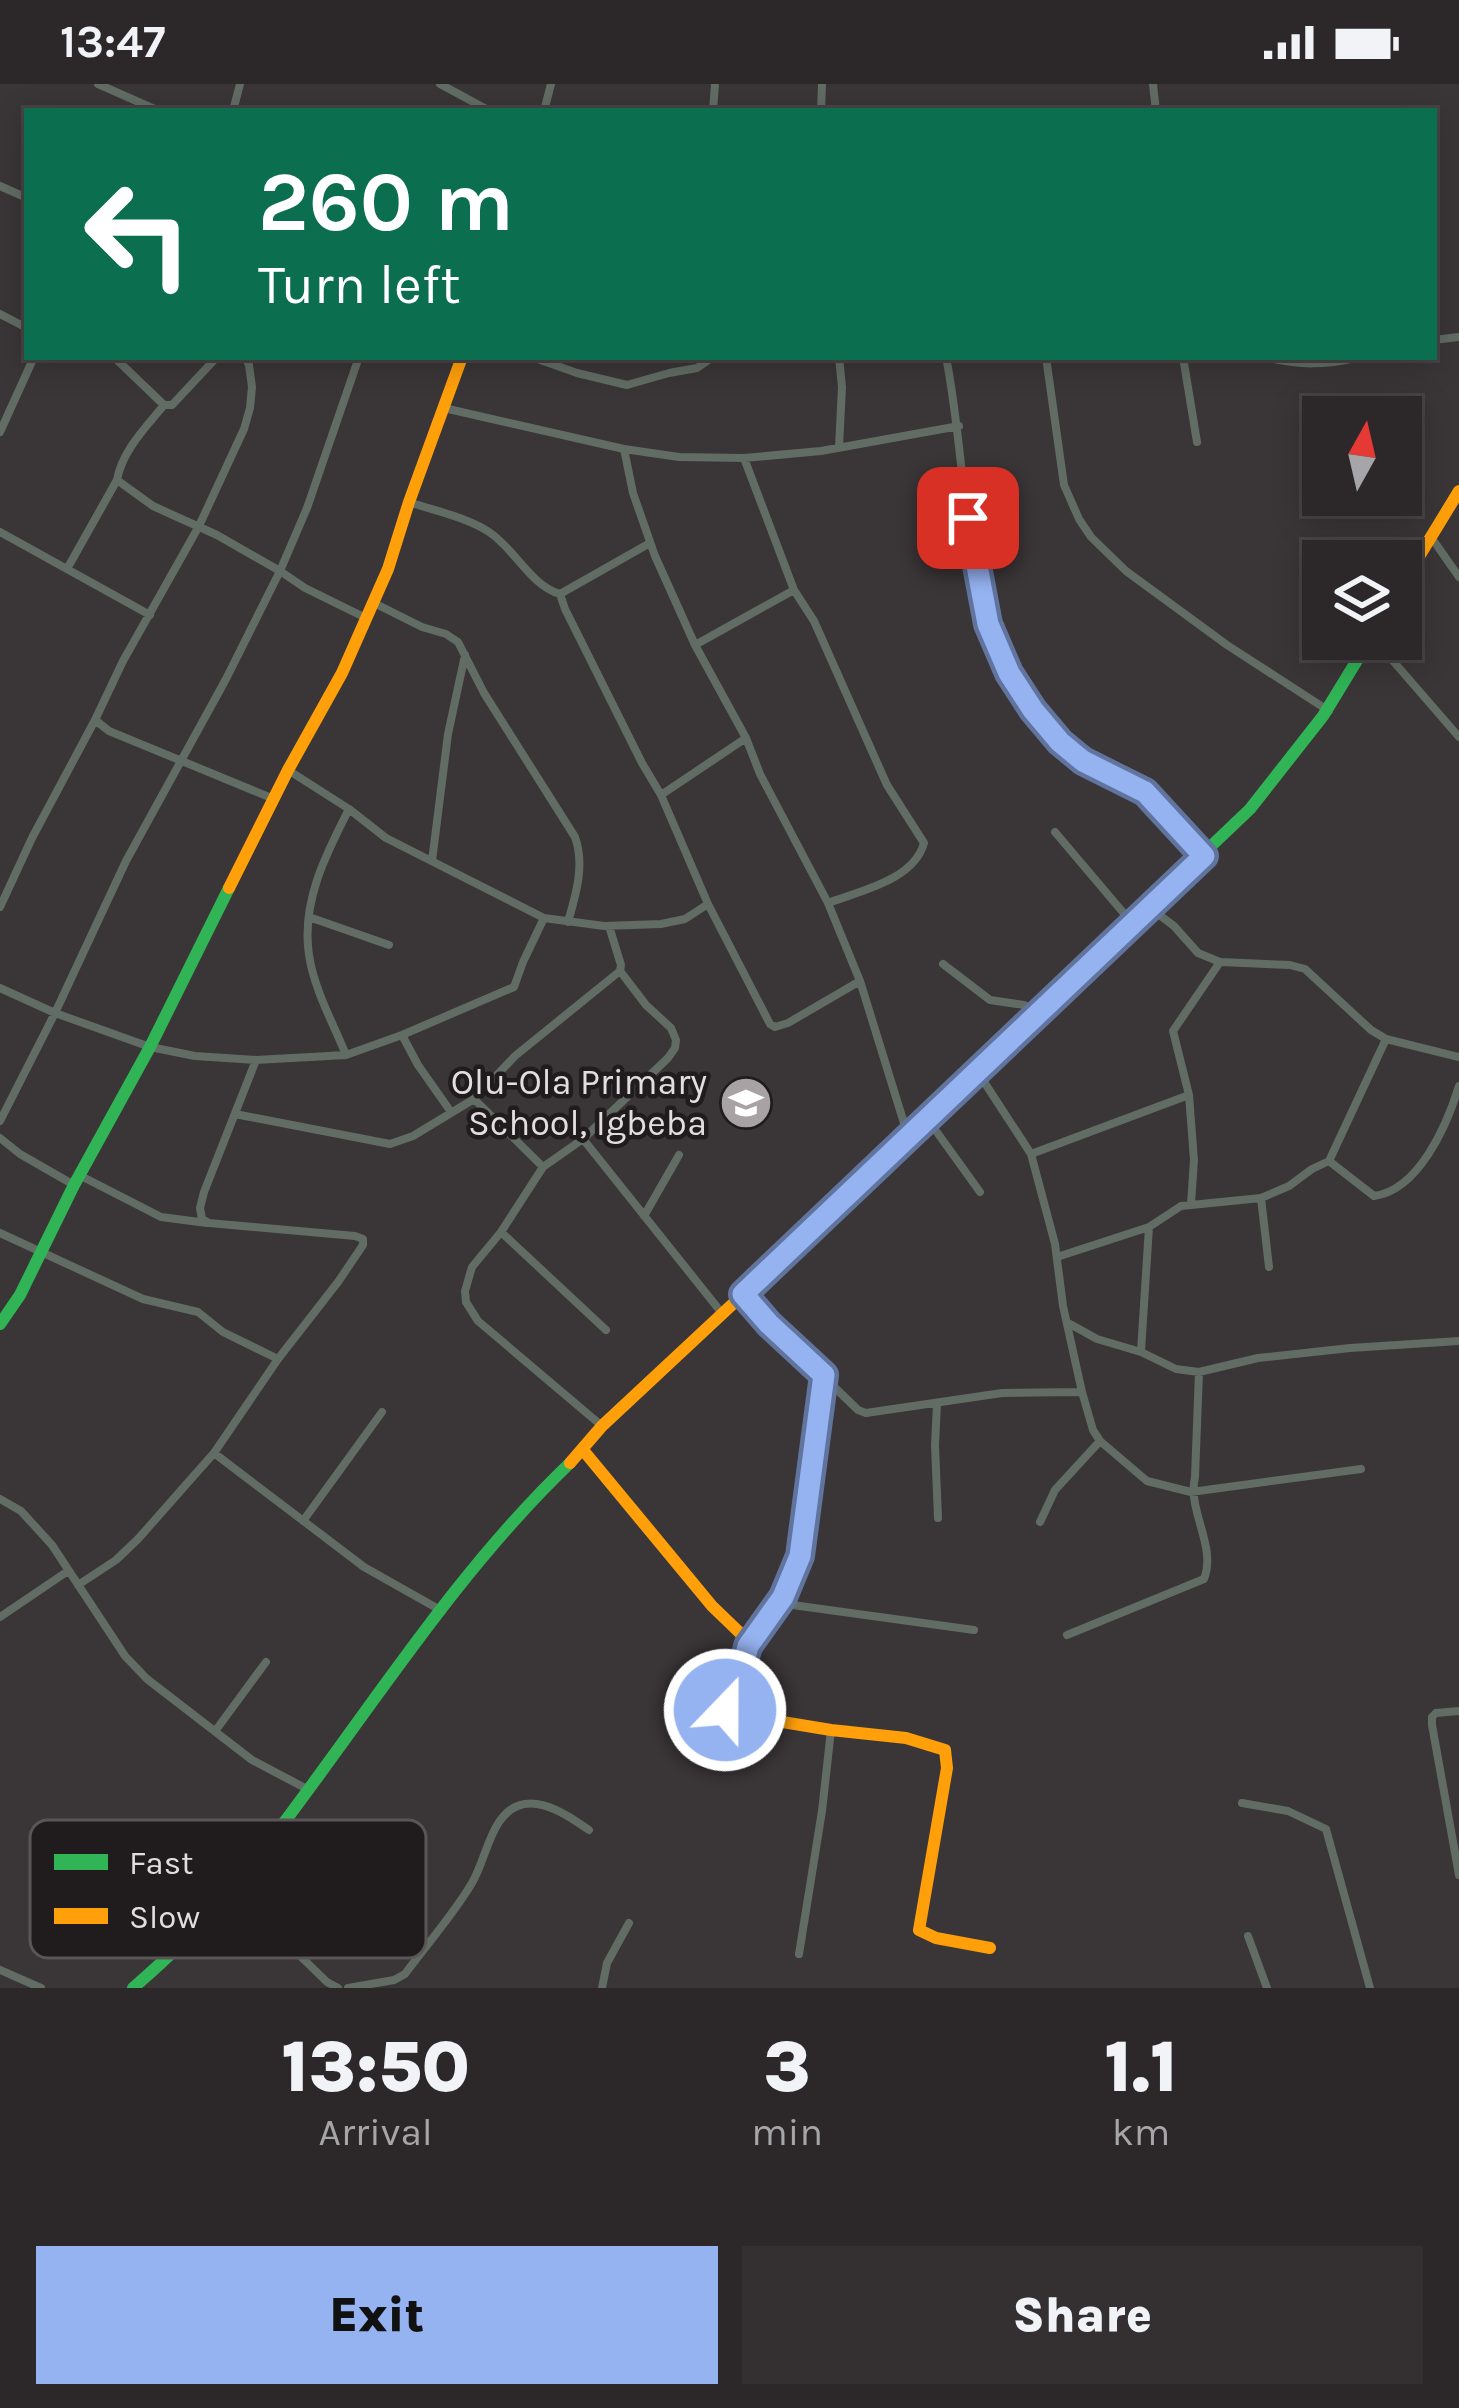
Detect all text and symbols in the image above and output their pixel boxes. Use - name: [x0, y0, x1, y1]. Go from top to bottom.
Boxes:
- text: 13:47: [60, 16, 165, 68]
- text: 260 m: [258, 153, 514, 251]
- icon: left: [60, 156, 216, 312]
- text: Turn left: [258, 253, 461, 317]
- north arrow: [1302, 396, 1422, 516]
- map controls: [1302, 396, 1422, 660]
- pin: [917, 467, 1019, 569]
- icon: arrive: [935, 485, 1001, 551]
- button: layers: [1302, 540, 1422, 660]
- place label: Olu-Ola Primary School, Igbeba: [451, 1061, 707, 1144]
- school or university icon: Olu-Ola Primary School, Igbeba: [718, 1075, 774, 1131]
- position arrow: [662, 1647, 788, 1773]
- legend: [30, 1820, 426, 1958]
- text: Fast: [129, 1844, 193, 1882]
- text: Slow: [129, 1898, 200, 1936]
- text: 13:50: [281, 2025, 470, 2109]
- text: 3: [764, 2025, 811, 2109]
- text: 1.1: [1104, 2025, 1178, 2109]
- text: Arrival: [319, 2109, 433, 2155]
- text: min: [751, 2109, 823, 2155]
- text: km: [1112, 2109, 1170, 2155]
- button: Exit: [36, 2246, 718, 2384]
- button: Share: [742, 2246, 1423, 2384]

